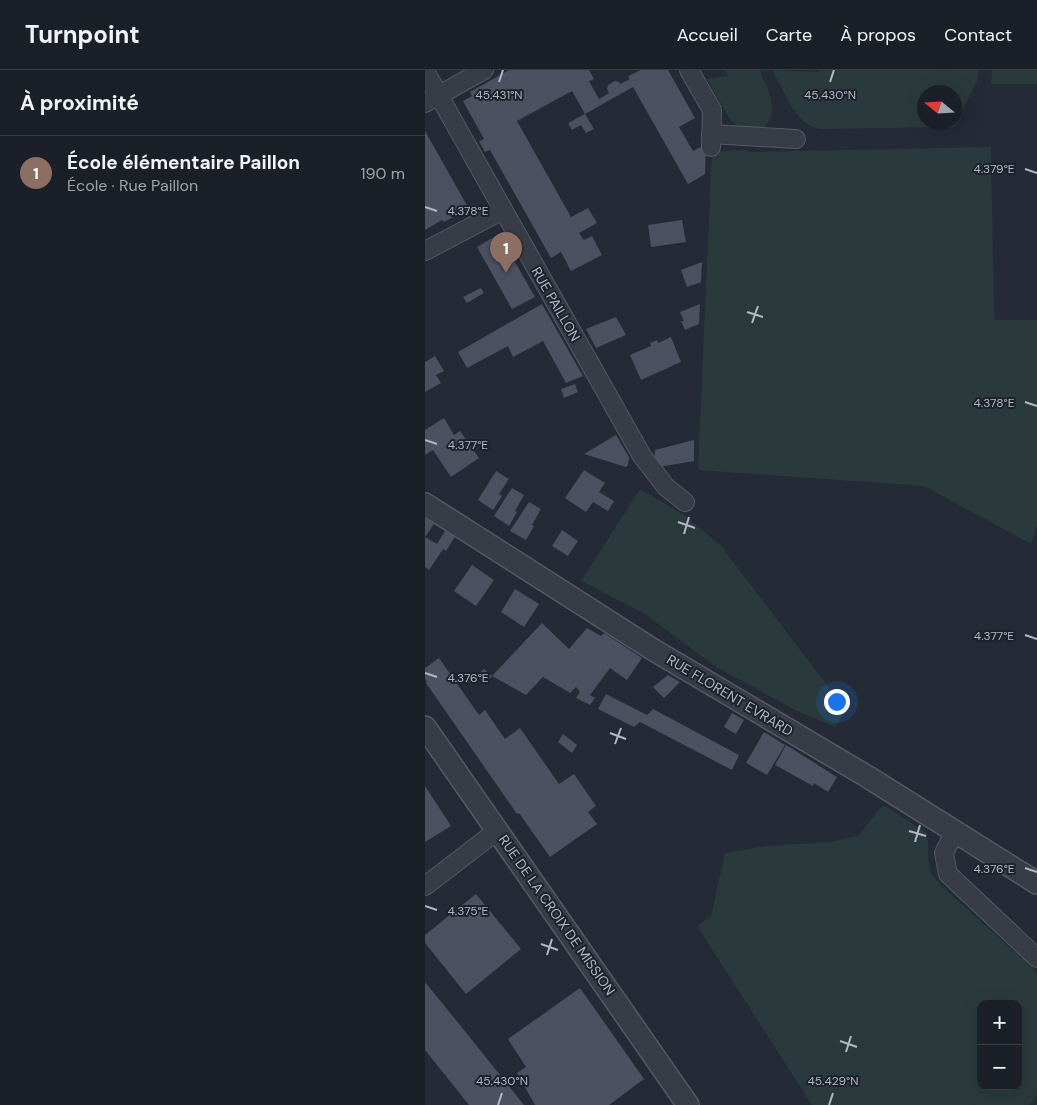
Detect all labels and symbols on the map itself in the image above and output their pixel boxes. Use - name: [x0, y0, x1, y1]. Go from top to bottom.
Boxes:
- north arrow: [917, 85, 962, 130]
- text: 45.431°N: [475, 87, 523, 103]
- text: 45.430°N: [804, 87, 856, 103]
- text: 4.379°E: [973, 161, 1015, 177]
- text: 4.378°E: [448, 203, 489, 219]
- pin: 1: [490, 232, 522, 273]
- street label: RUE PAILLON: [527, 264, 585, 344]
- text: 4.378°E: [974, 395, 1015, 411]
- text: 4.377°E: [448, 437, 488, 453]
- text: 4.377°E: [974, 628, 1014, 644]
- street label: RUE FLORENT EVRARD: [664, 650, 796, 740]
- text: 4.376°E: [447, 670, 489, 686]
- your location: [824, 689, 850, 715]
- street label: RUE DE LA CROIX DE MISSION: [495, 831, 619, 999]
- text: 4.376°E: [973, 861, 1015, 877]
- text: 4.375°E: [448, 903, 489, 919]
- text: 45.430°N: [476, 1073, 528, 1089]
- text: 45.429°N: [807, 1073, 859, 1089]

